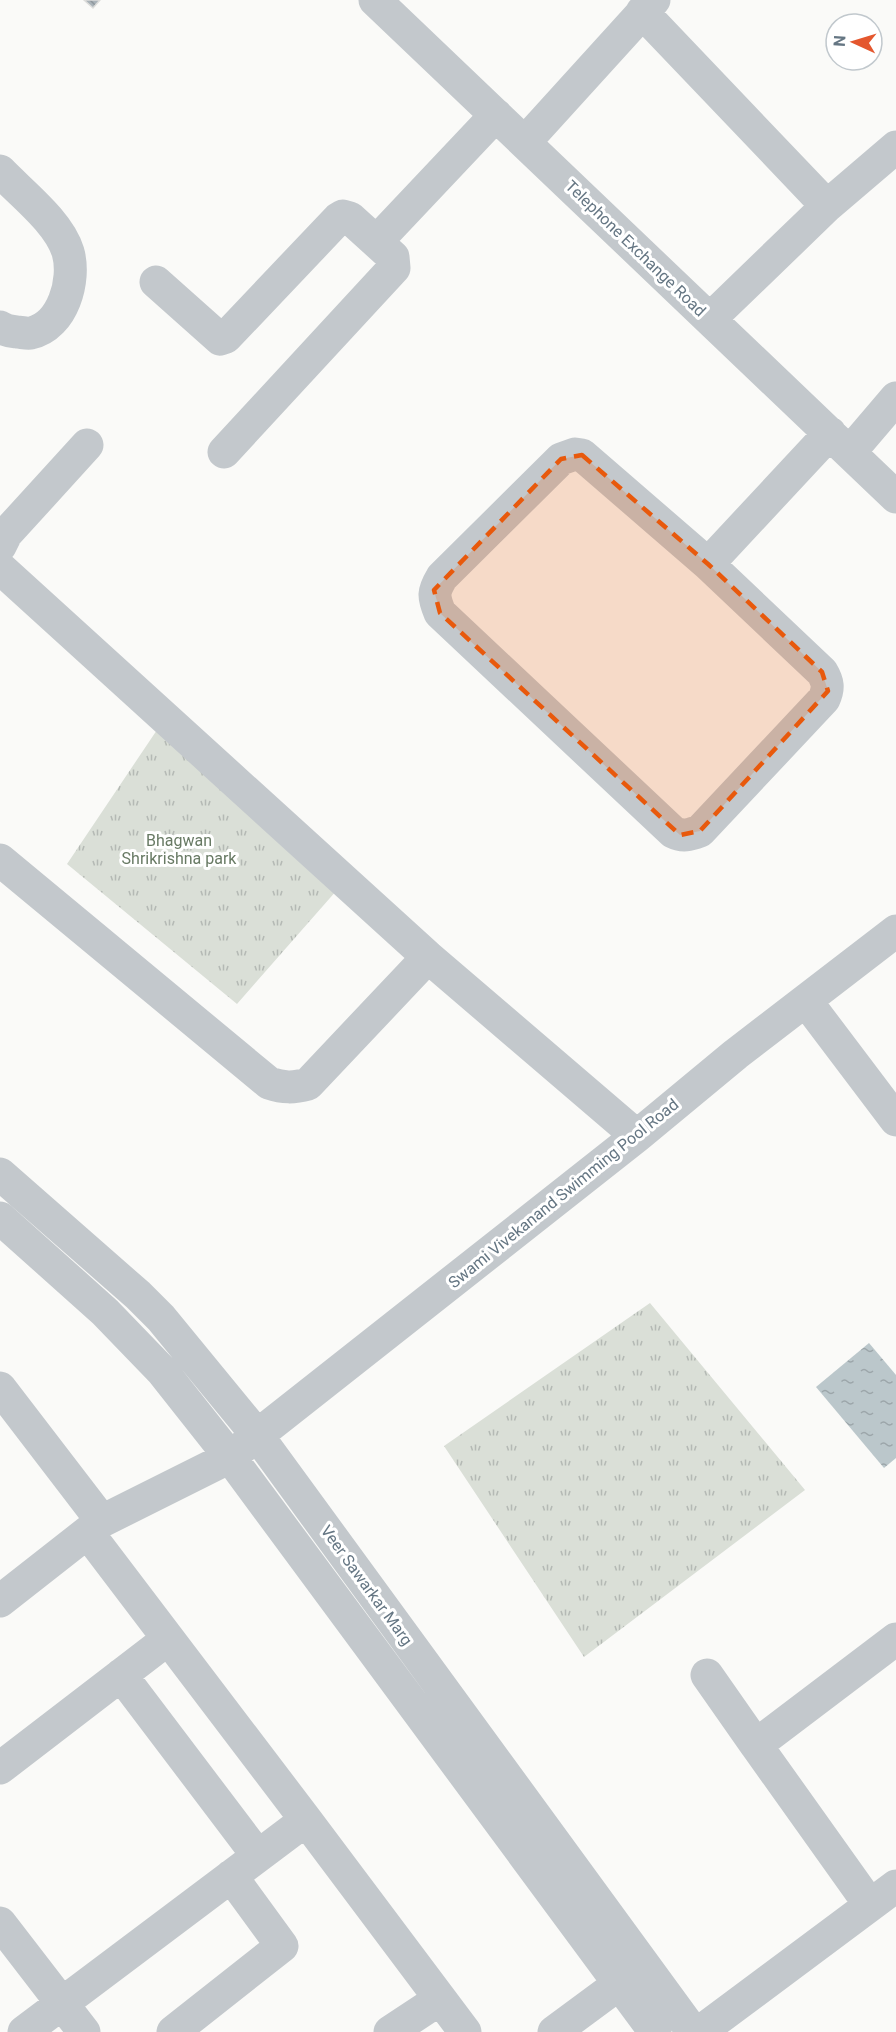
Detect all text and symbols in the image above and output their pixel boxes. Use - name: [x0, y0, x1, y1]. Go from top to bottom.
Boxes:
- north arrow: [824, 12, 884, 72]
- text: N: [830, 35, 849, 47]
- street label: Telephone Exchange Road: [562, 176, 710, 320]
- park label: Bhagwan Shrikrishna park: [122, 831, 237, 868]
- street label: Swami Vivekanand Swimming Pool Road: [444, 1095, 682, 1292]
- street label: Veer Sawarkar Marg: [317, 1522, 417, 1649]

